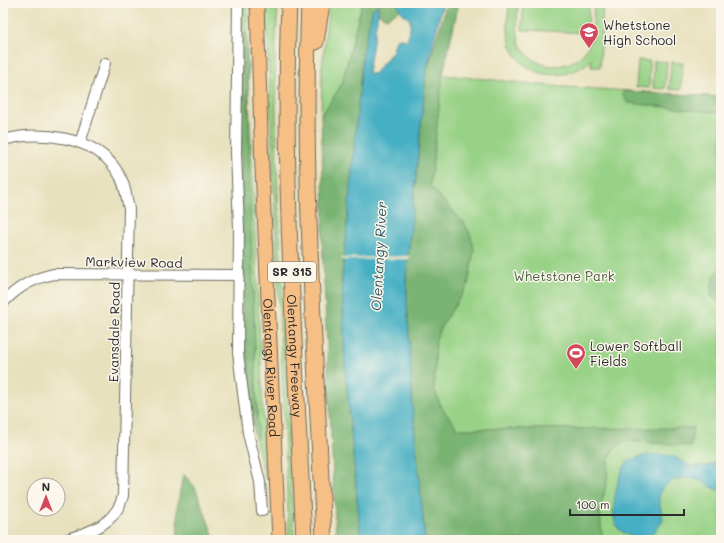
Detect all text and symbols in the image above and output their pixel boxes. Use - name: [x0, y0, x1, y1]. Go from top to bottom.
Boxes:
- place label: Whetstone High School: [603, 16, 676, 48]
- school or university icon: Whetstone High School: [578, 21, 600, 49]
- water label: Olentangy River: [366, 201, 391, 311]
- street label: Markview Road: [85, 252, 183, 271]
- road number: SR 315: [268, 262, 316, 282]
- park label: Whetstone Park: [513, 267, 615, 284]
- street label: Evansdale Road: [104, 282, 123, 382]
- street label: Olentangy Freeway: [284, 294, 307, 418]
- street label: Olentangy River Road: [260, 298, 283, 437]
- place label: Lower Softball Fields: [590, 337, 682, 369]
- sports icon: Lower Softball Fields: [565, 342, 587, 370]
- north arrow: [26, 477, 66, 517]
- text: N: [42, 479, 50, 494]
- scale bar: [570, 491, 684, 517]
- text: 100 m: [576, 496, 610, 512]

